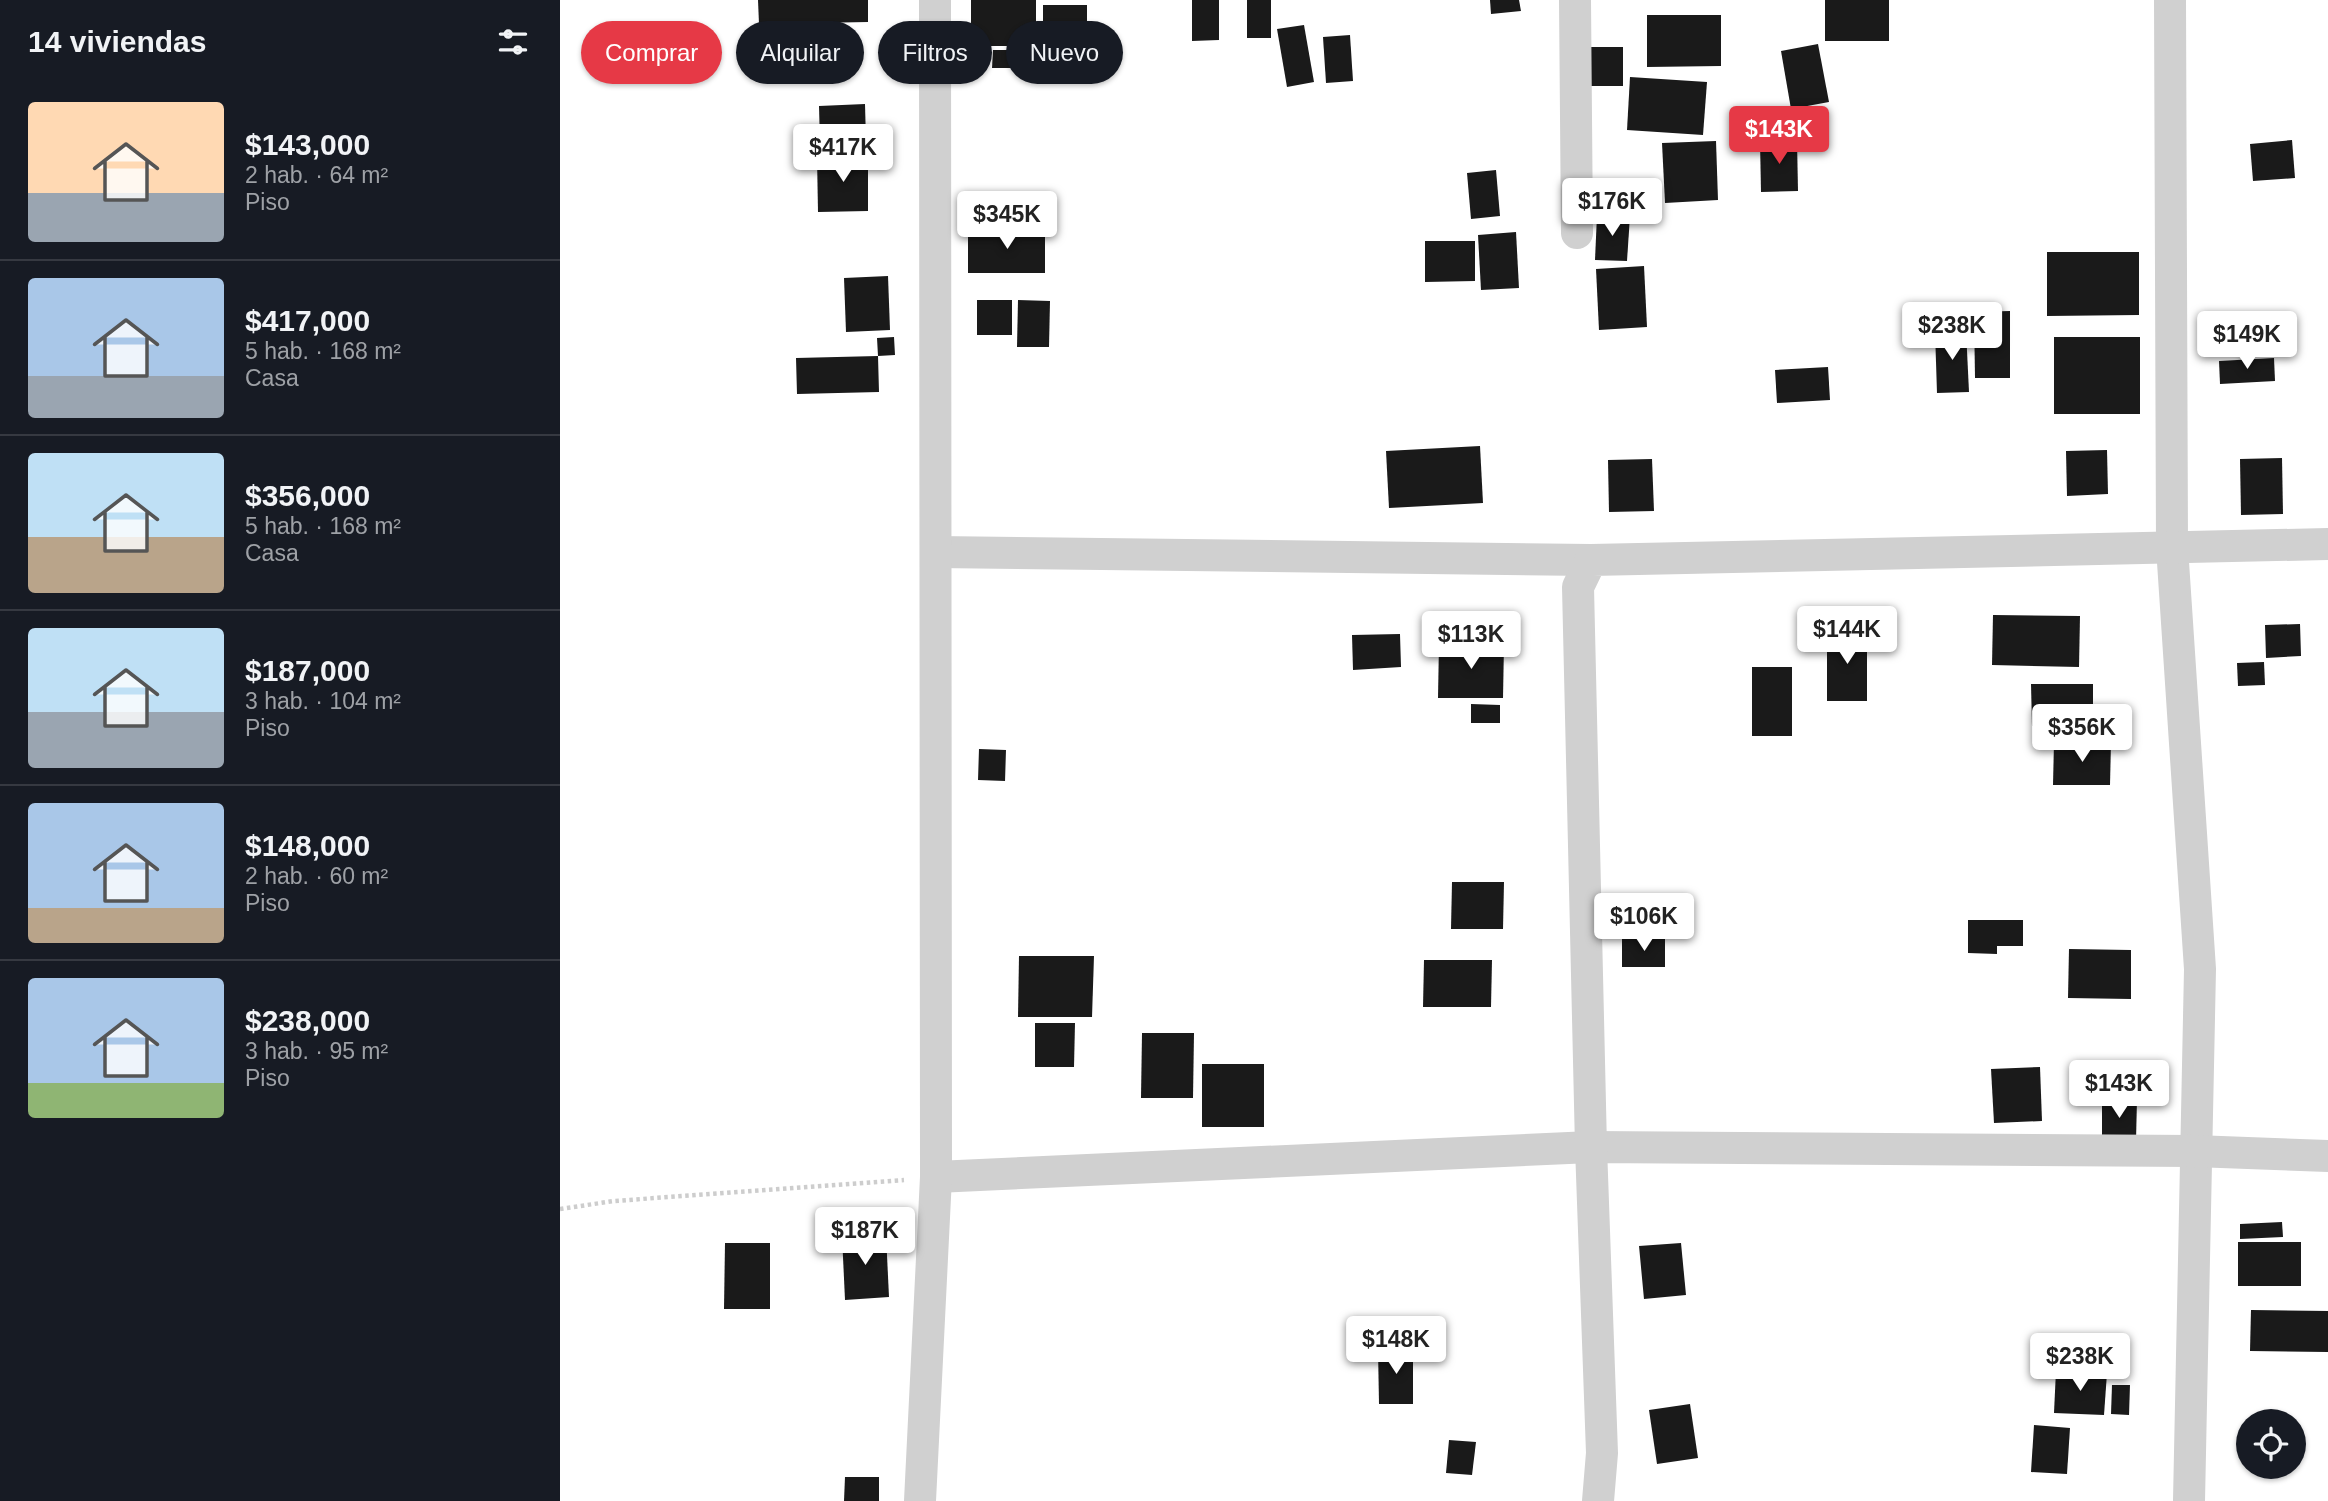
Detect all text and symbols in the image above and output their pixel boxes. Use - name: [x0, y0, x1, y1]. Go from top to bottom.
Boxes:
- chip: Comprar: [581, 21, 722, 84]
- chip: Alquilar: [736, 21, 864, 84]
- chip: Filtros: [878, 21, 992, 84]
- chip: Nuevo: [1006, 21, 1123, 84]
- icon: filters: [494, 23, 532, 61]
- text: 14 viviendas: [28, 25, 206, 58]
- pin: $143K: [1730, 106, 1828, 166]
- text: $143K: [1745, 116, 1813, 142]
- pin: $417K: [794, 124, 892, 184]
- text: $143,000: [245, 128, 370, 161]
- icon: home: [84, 130, 168, 214]
- text: $417K: [809, 134, 877, 160]
- text: 2 hab. · 64 m²: [245, 162, 388, 188]
- pin: $176K: [1563, 178, 1661, 238]
- text: $176K: [1578, 188, 1646, 214]
- text: Piso: [245, 189, 290, 215]
- pin: $345K: [958, 191, 1056, 251]
- text: $345K: [973, 201, 1041, 227]
- pin: $238K: [1903, 302, 2001, 362]
- text: $417,000: [245, 304, 370, 337]
- icon: home: [84, 306, 168, 390]
- text: $238K: [1918, 312, 1986, 338]
- pin: $149K: [2198, 312, 2296, 371]
- text: $149K: [2213, 321, 2281, 347]
- text: 5 hab. · 168 m²: [245, 338, 401, 364]
- text: Casa: [245, 365, 299, 391]
- text: $356,000: [245, 479, 370, 512]
- icon: home: [84, 481, 168, 565]
- text: 5 hab. · 168 m²: [245, 513, 401, 539]
- text: Casa: [245, 540, 299, 566]
- pin: $144K: [1798, 606, 1896, 666]
- pin: $113K: [1422, 612, 1520, 671]
- text: $144K: [1813, 616, 1881, 642]
- text: $113K: [1438, 621, 1504, 647]
- text: $187,000: [245, 654, 370, 687]
- icon: home: [84, 656, 168, 740]
- text: 3 hab. · 104 m²: [245, 688, 401, 714]
- pin: $356K: [2033, 704, 2131, 764]
- text: $356K: [2048, 714, 2116, 740]
- text: Piso: [245, 715, 290, 741]
- text: $148,000: [245, 829, 370, 862]
- icon: home: [84, 831, 168, 915]
- text: 2 hab. · 60 m²: [245, 863, 388, 889]
- text: Piso: [245, 890, 290, 916]
- pin: $106K: [1595, 894, 1693, 953]
- text: $106K: [1610, 903, 1678, 929]
- text: $238,000: [245, 1004, 370, 1037]
- icon: home: [84, 1006, 168, 1090]
- text: 3 hab. · 95 m²: [245, 1038, 388, 1064]
- pin: $143K: [2070, 1060, 2168, 1120]
- text: Piso: [245, 1065, 290, 1091]
- text: $143K: [2085, 1070, 2153, 1096]
- pin: $187K: [816, 1208, 914, 1267]
- text: $187K: [831, 1217, 899, 1243]
- pin: $148K: [1347, 1316, 1445, 1376]
- text: $148K: [1362, 1326, 1430, 1352]
- pin: $238K: [2031, 1334, 2129, 1393]
- text: $238K: [2046, 1343, 2114, 1369]
- map controls: [2236, 1409, 2306, 1479]
- button: locate: [2236, 1409, 2306, 1479]

